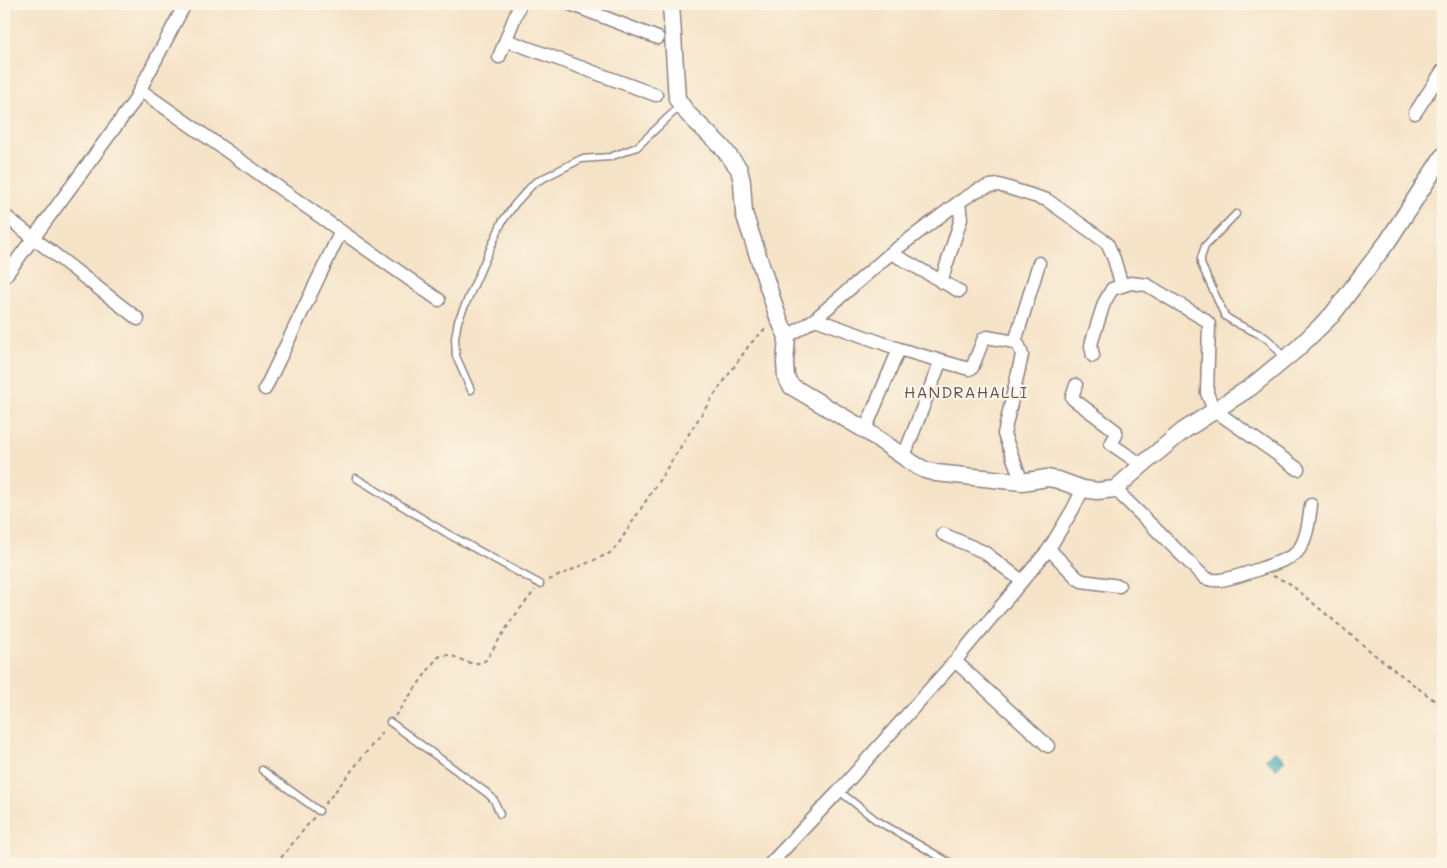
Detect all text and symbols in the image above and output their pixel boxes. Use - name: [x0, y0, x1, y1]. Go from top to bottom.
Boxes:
- district label: HANDRAHALLI: [904, 381, 1028, 402]

